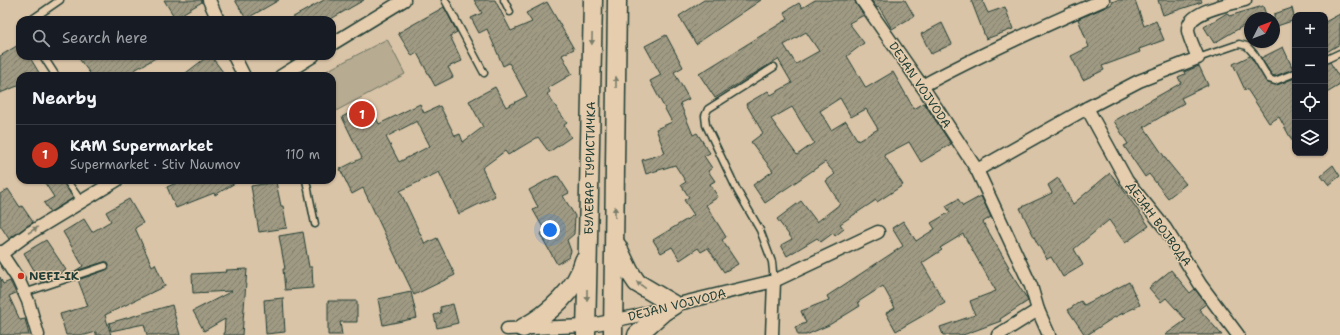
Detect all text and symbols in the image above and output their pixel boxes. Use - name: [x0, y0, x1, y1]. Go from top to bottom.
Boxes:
- north arrow: [1244, 12, 1280, 48]
- map controls: [1292, 12, 1328, 156]
- button: +: [1292, 12, 1328, 48]
- search box: [16, 16, 336, 60]
- icon: search: [30, 27, 52, 49]
- text: Search here: [62, 28, 148, 48]
- one-way arrow: [589, 33, 596, 45]
- street label: DEJAN VOJVODA: [885, 39, 955, 131]
- button: −: [1292, 48, 1328, 84]
- one-way arrow: [613, 75, 619, 88]
- button: locate: [1292, 84, 1328, 120]
- text: Nearby: [32, 87, 97, 109]
- pin: 1: [349, 99, 375, 129]
- street label: БУЛЕВАР ТУРИСТИЧКА: [581, 101, 599, 235]
- button: layers: [1292, 120, 1328, 156]
- text: KAM Supermarket: [70, 136, 213, 156]
- text: 1: [42, 146, 48, 163]
- text: 110 m: [285, 146, 320, 163]
- text: Supermarket · Stiv Naumov: [70, 156, 240, 173]
- street label: ДЕЈАН ВОЈВОДА: [1123, 178, 1195, 270]
- one-way arrow: [612, 205, 618, 218]
- your location: [540, 220, 560, 240]
- one-way arrow: [27, 227, 39, 234]
- place label: NEFI-IK: [29, 268, 80, 284]
- marker: NEFI-IK: [16, 271, 26, 281]
- one-way arrow: [635, 281, 646, 289]
- street label: DEJAN VOJVODA: [626, 285, 728, 325]
- one-way arrow: [584, 289, 590, 302]

